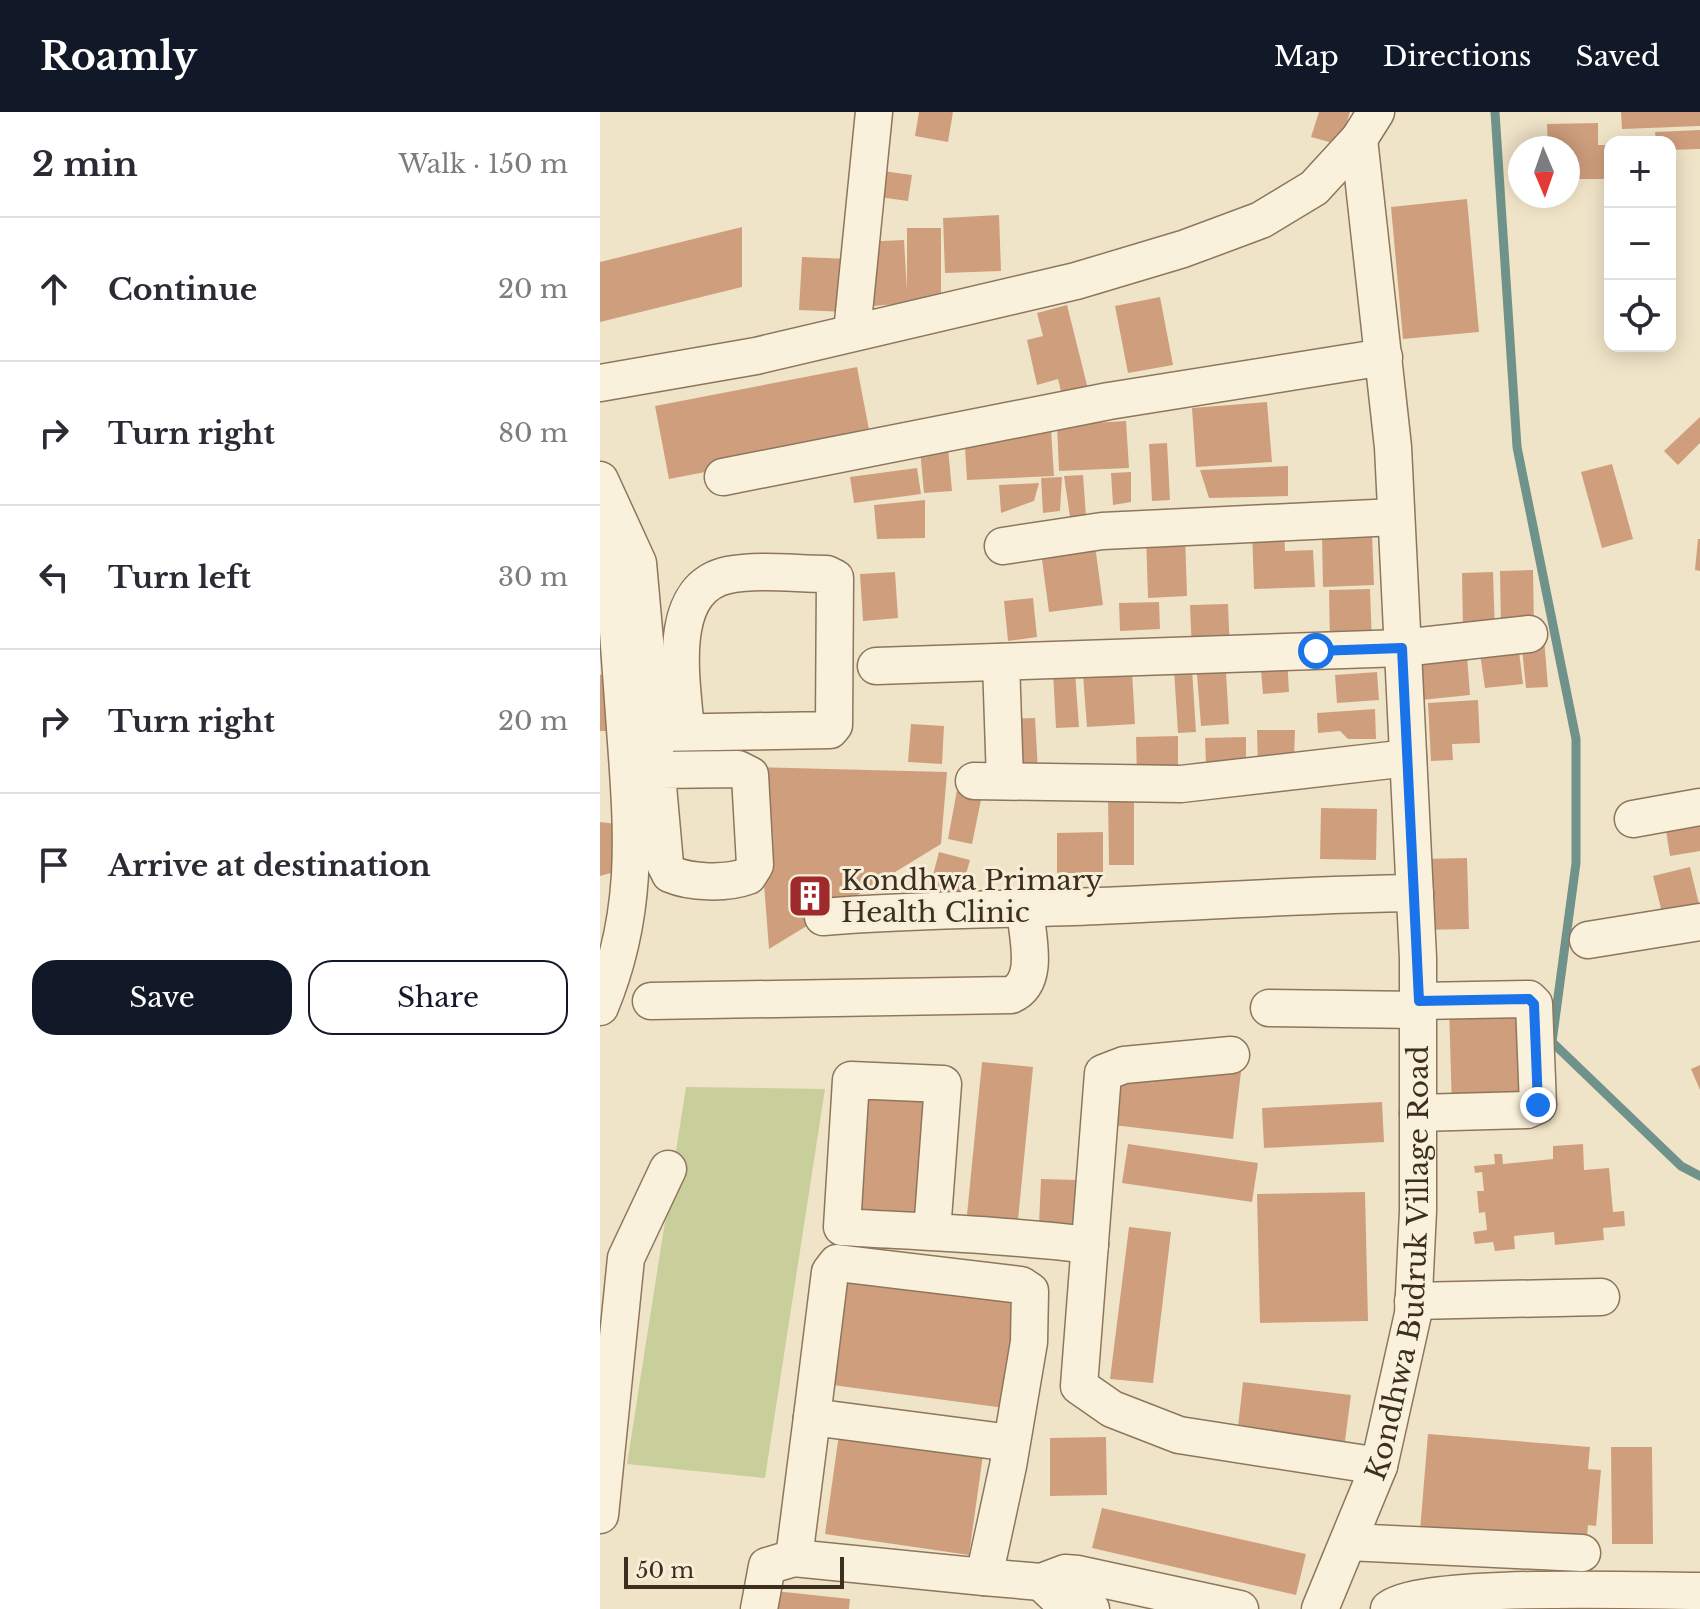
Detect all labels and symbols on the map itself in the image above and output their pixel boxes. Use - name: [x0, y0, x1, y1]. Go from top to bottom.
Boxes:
- north arrow: [1508, 136, 1580, 208]
- route start: [1298, 633, 1334, 669]
- place label: Kondhwa Primary Health Clinic: [841, 863, 1103, 930]
- building icon: Kondhwa Primary Health Clinic: [786, 872, 834, 920]
- street label: Kondhwa Budruk Village Road: [1358, 1045, 1436, 1486]
- route end: [1520, 1087, 1556, 1123]
- scale bar: [624, 1553, 844, 1589]

